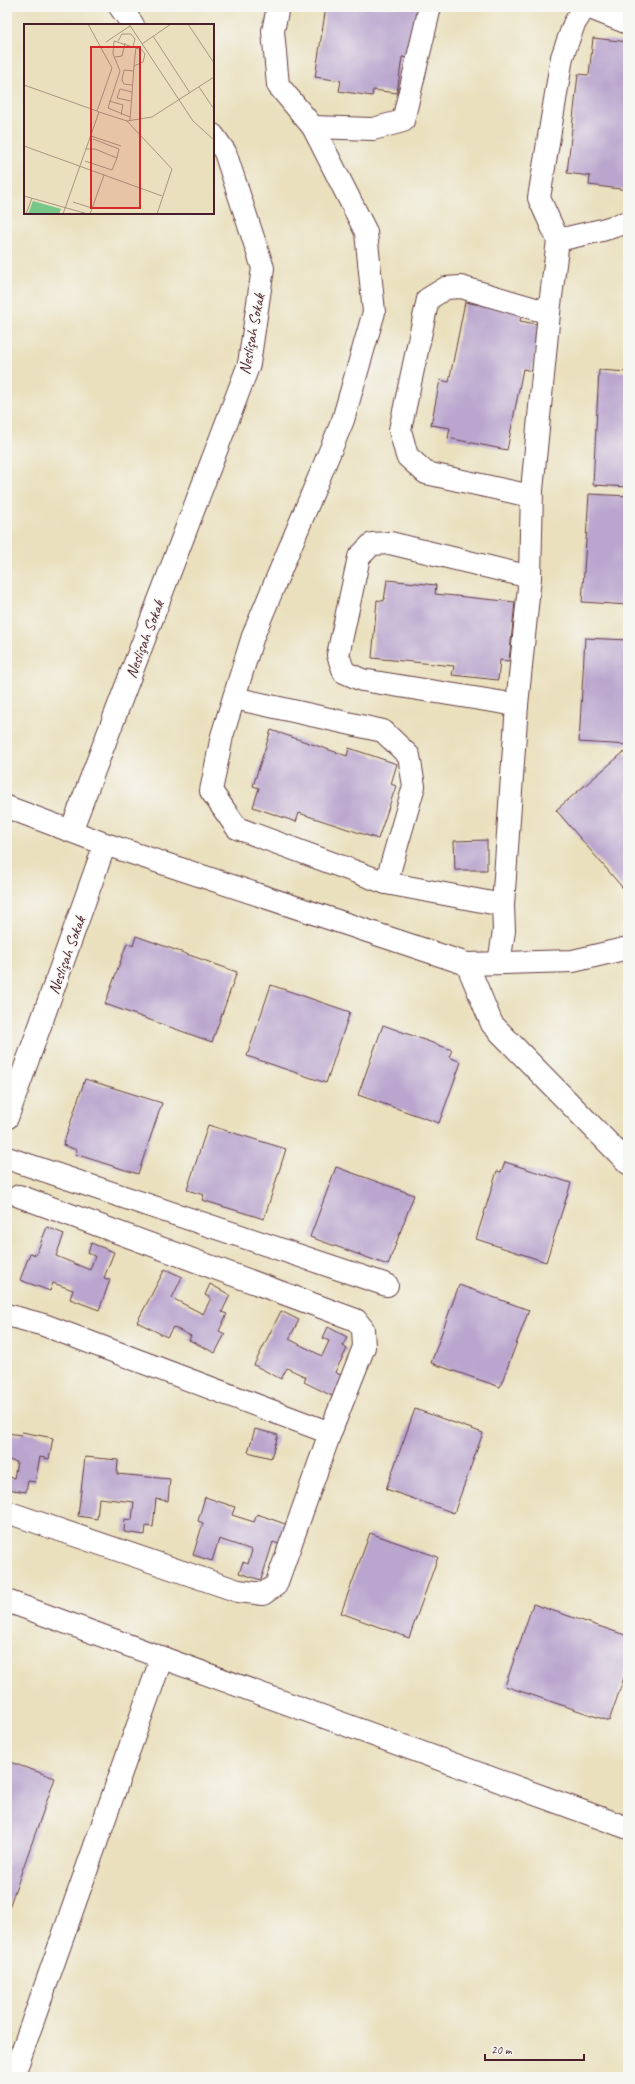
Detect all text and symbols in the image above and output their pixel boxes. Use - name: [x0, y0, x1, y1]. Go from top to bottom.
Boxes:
- inset map: [24, 24, 214, 214]
- street label: Neslişah Sokak: [234, 291, 270, 376]
- street label: Neslişah Sokak: [121, 597, 169, 681]
- street label: Neslişah Sokak: [44, 913, 91, 997]
- scale bar: [485, 2036, 584, 2062]
- text: 20 m: [491, 2042, 513, 2058]

